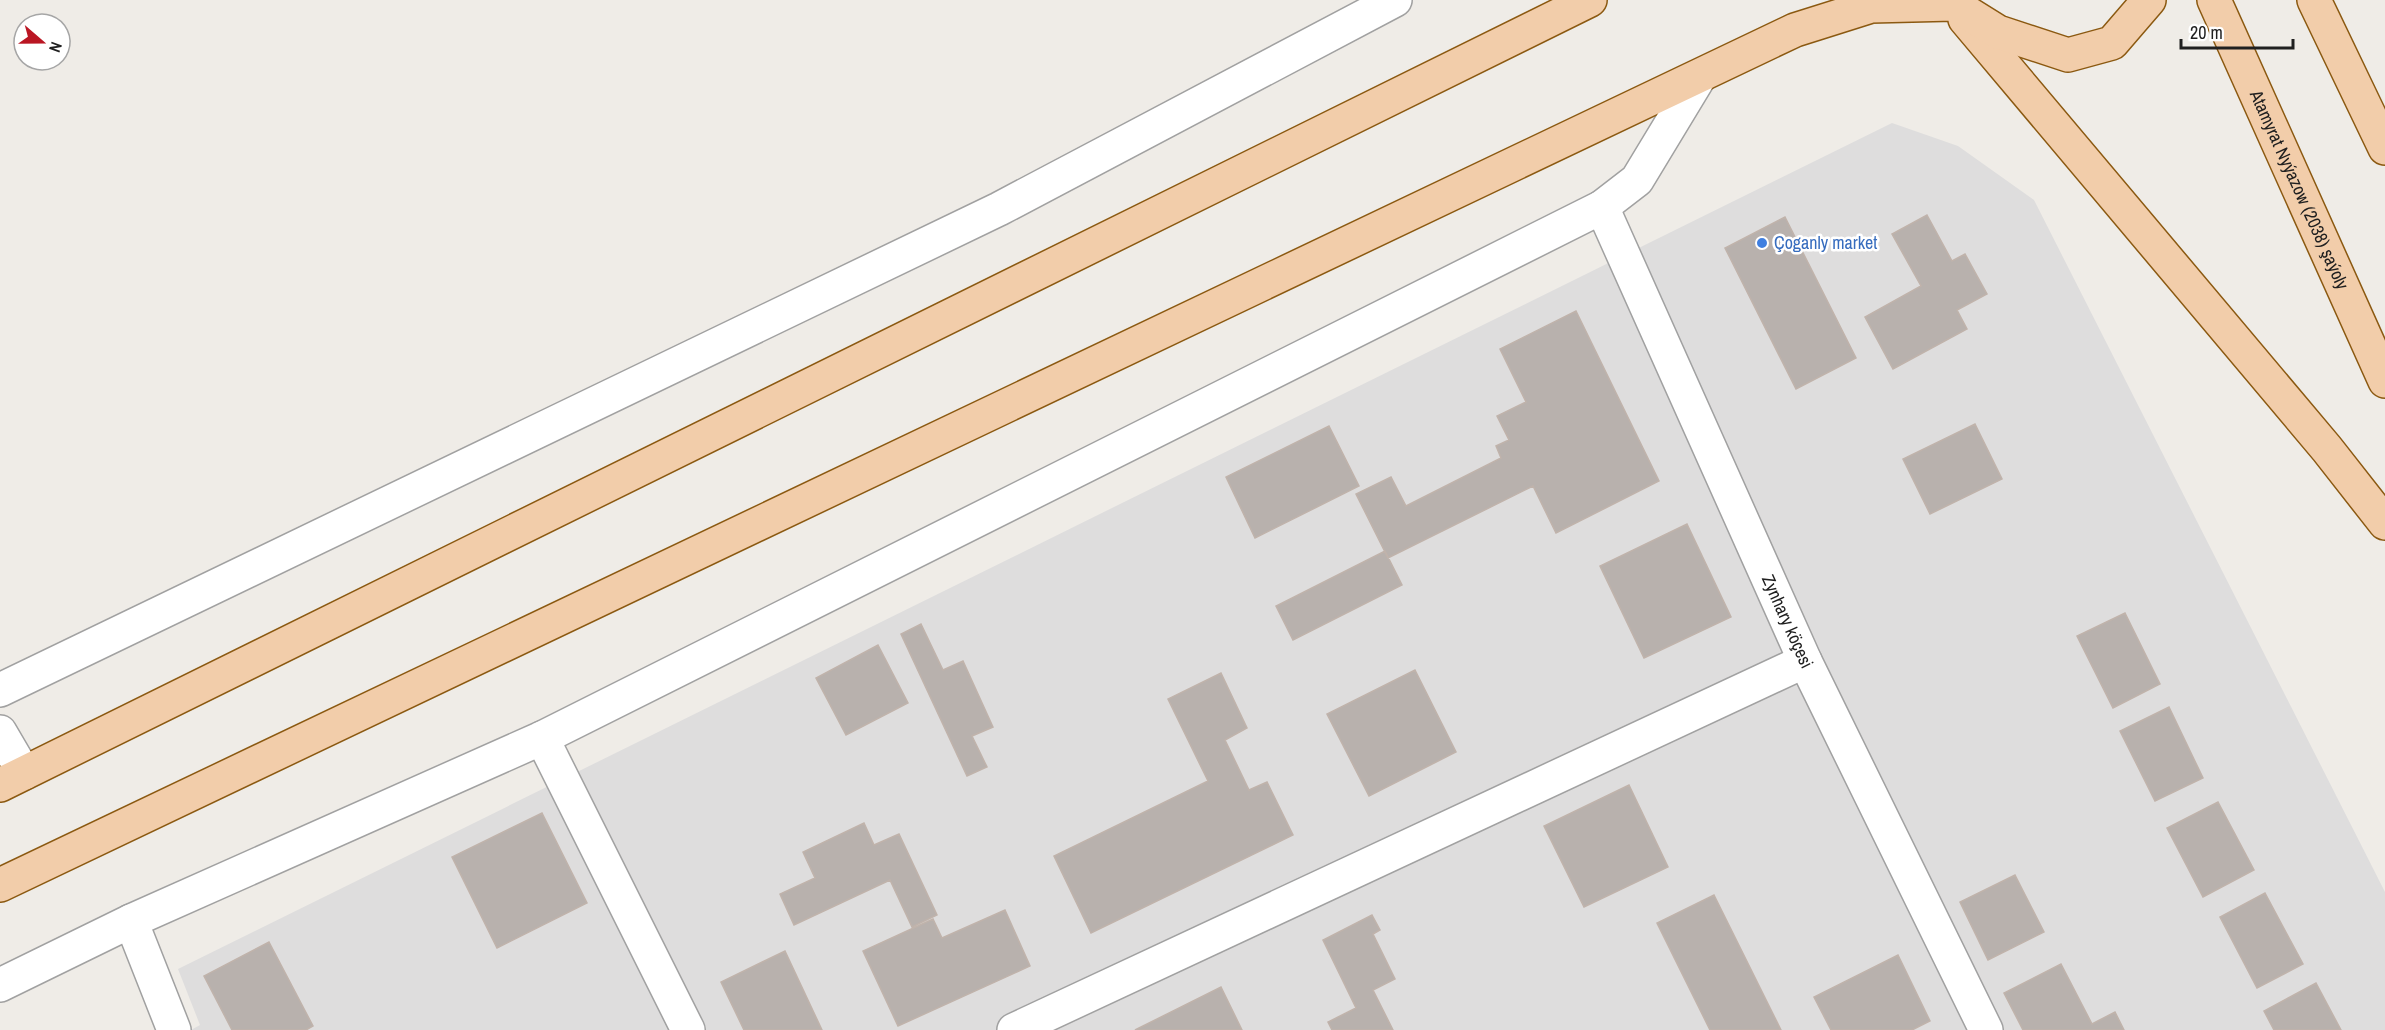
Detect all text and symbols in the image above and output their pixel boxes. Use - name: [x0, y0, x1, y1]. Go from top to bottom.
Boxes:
- north arrow: [12, 12, 72, 72]
- scale bar: [2181, 12, 2294, 50]
- text: 20 m: [2190, 20, 2223, 45]
- text: N: [44, 39, 68, 55]
- street label: Atamyrat Nyýazow (2038) şaýoly: [2244, 85, 2355, 294]
- place label: Çoganly market: [1774, 230, 1877, 255]
- marker: Çoganly market: [1755, 236, 1769, 250]
- street label: Zynhary köçesi: [1756, 570, 1820, 672]

